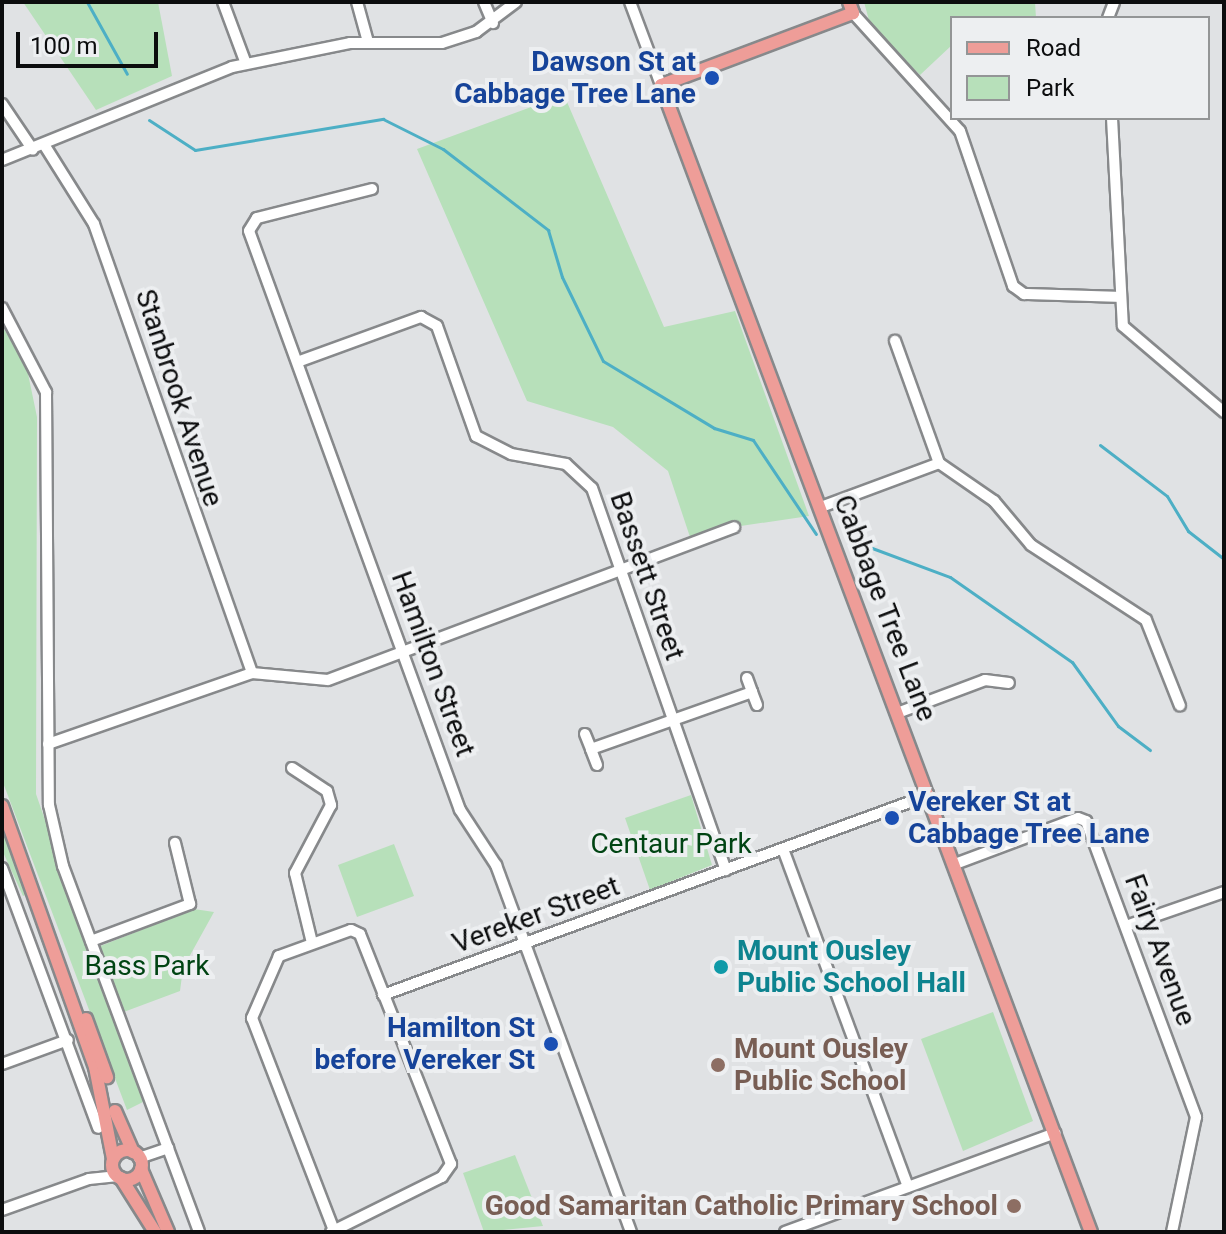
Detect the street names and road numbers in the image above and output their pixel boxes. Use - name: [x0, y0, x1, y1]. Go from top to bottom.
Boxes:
- street label: Stanbrook Avenue: [128, 285, 230, 511]
- street label: Bassett Street: [603, 488, 691, 664]
- street label: Cabbage Tree Lane: [826, 490, 944, 726]
- street label: Hamilton Street: [384, 567, 482, 761]
- street label: Vereker Street: [448, 869, 624, 961]
- street label: Fairy Avenue: [1117, 870, 1203, 1030]

